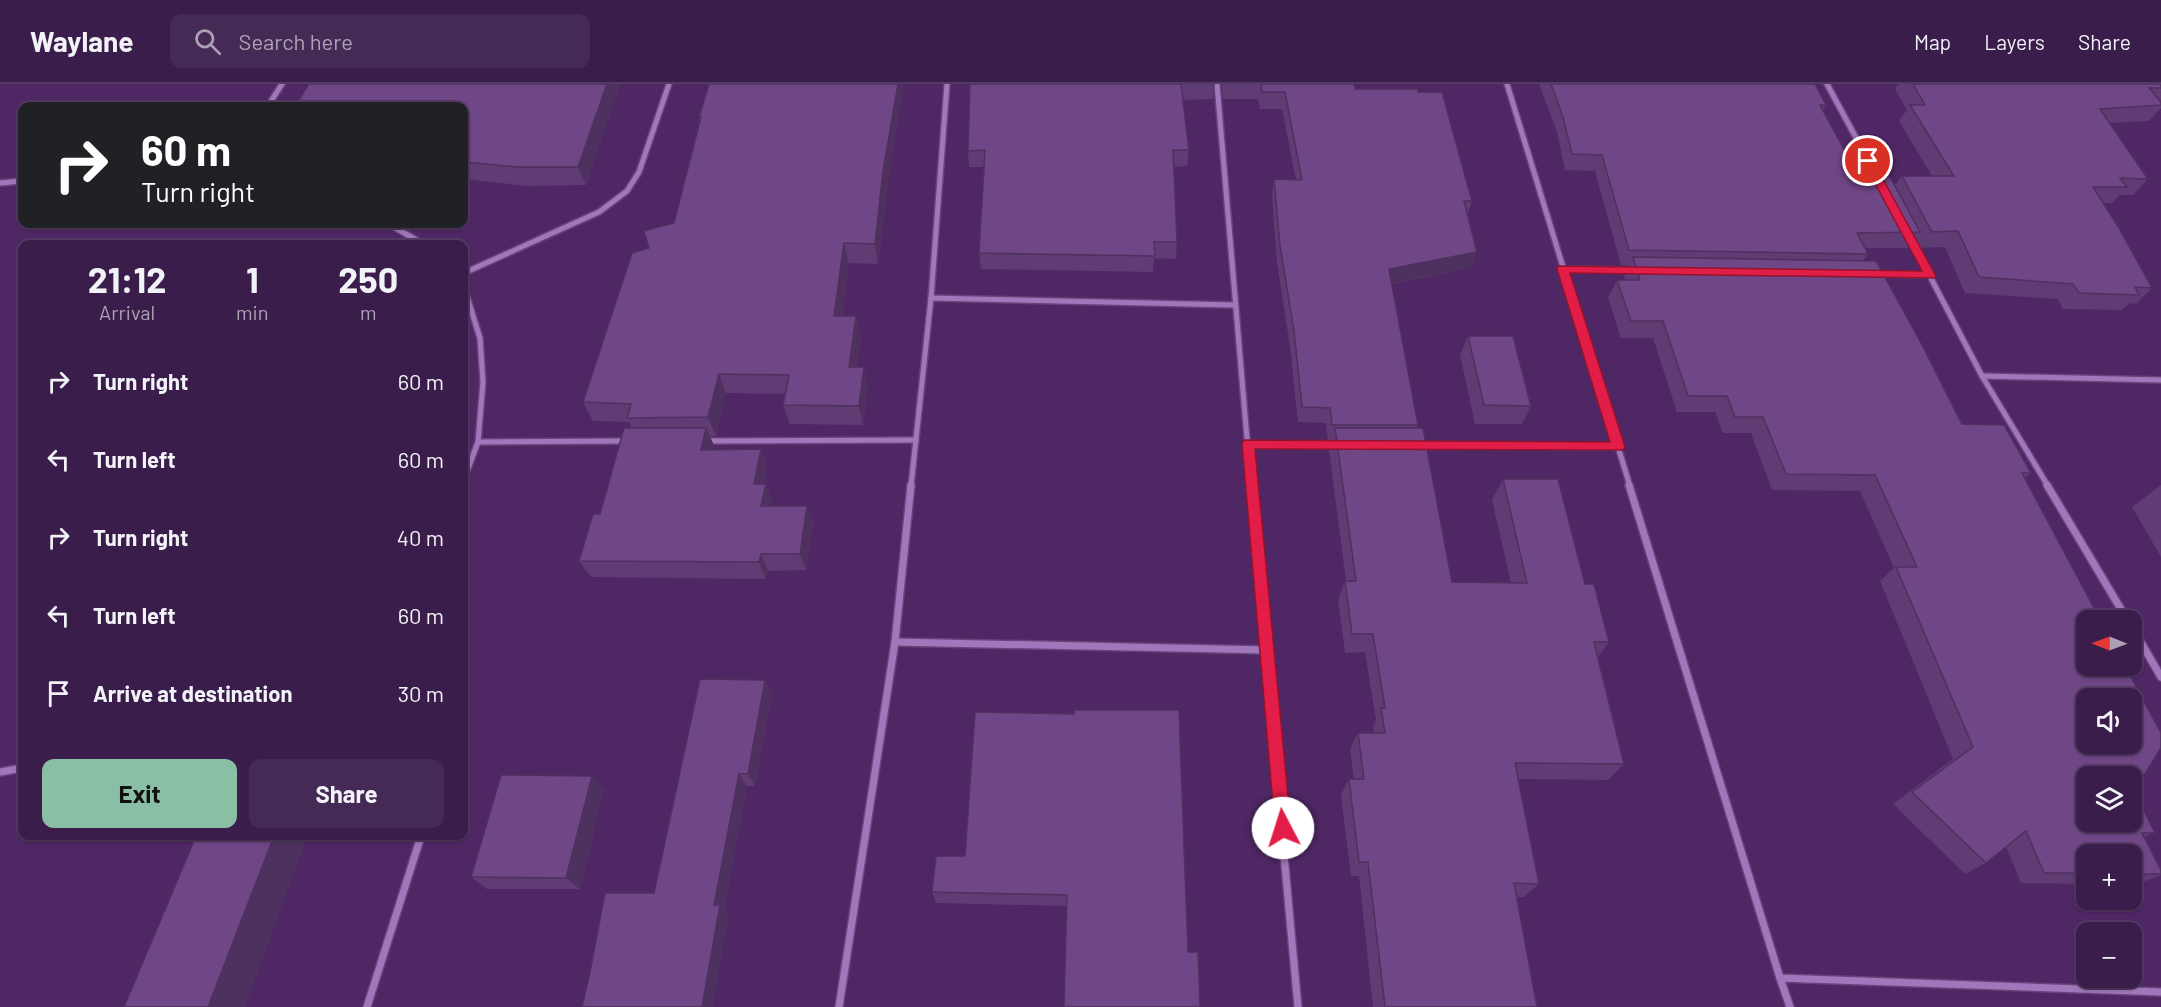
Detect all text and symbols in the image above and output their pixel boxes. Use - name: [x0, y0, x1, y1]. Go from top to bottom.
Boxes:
- search box: [170, 14, 590, 68]
- text: Waylane: [30, 24, 134, 58]
- icon: search: [191, 25, 224, 58]
- text: Search here: [239, 28, 353, 54]
- text: Map: [1914, 29, 1951, 54]
- text: Layers: [1984, 29, 2045, 54]
- text: Share: [2078, 29, 2131, 54]
- text: 60 m: [141, 124, 231, 174]
- icon: right: [42, 126, 120, 204]
- pin: [1842, 135, 1893, 186]
- icon: arrive: [1851, 144, 1884, 177]
- text: Turn right: [141, 175, 255, 207]
- text: 21:12: [88, 257, 166, 300]
- text: 1: [246, 257, 259, 300]
- text: 250: [338, 257, 398, 300]
- text: Arrival: [99, 300, 155, 324]
- text: min: [236, 300, 269, 324]
- text: m: [360, 300, 377, 324]
- icon: right: [42, 365, 75, 398]
- text: Turn right: [93, 368, 188, 394]
- text: 60 m: [398, 368, 444, 394]
- icon: left: [42, 443, 75, 476]
- text: Turn left: [93, 446, 176, 472]
- text: 60 m: [398, 446, 444, 472]
- icon: right: [42, 521, 75, 554]
- text: Turn right: [93, 524, 188, 550]
- text: 40 m: [397, 524, 444, 550]
- icon: left: [42, 599, 75, 632]
- text: Turn left: [93, 602, 176, 628]
- text: 60 m: [398, 602, 444, 628]
- north arrow: [2076, 610, 2142, 676]
- map controls: [2076, 610, 2142, 988]
- icon: arrive: [42, 677, 75, 710]
- text: Arrive at destination: [93, 680, 292, 706]
- text: 30 m: [398, 680, 444, 706]
- button: sound: [2076, 688, 2142, 754]
- button: Exit: [42, 759, 237, 828]
- button: Share: [249, 759, 444, 828]
- button: layers: [2076, 766, 2142, 832]
- position arrow: [1251, 796, 1315, 860]
- button: +: [2076, 844, 2142, 910]
- button: −: [2076, 922, 2142, 988]

